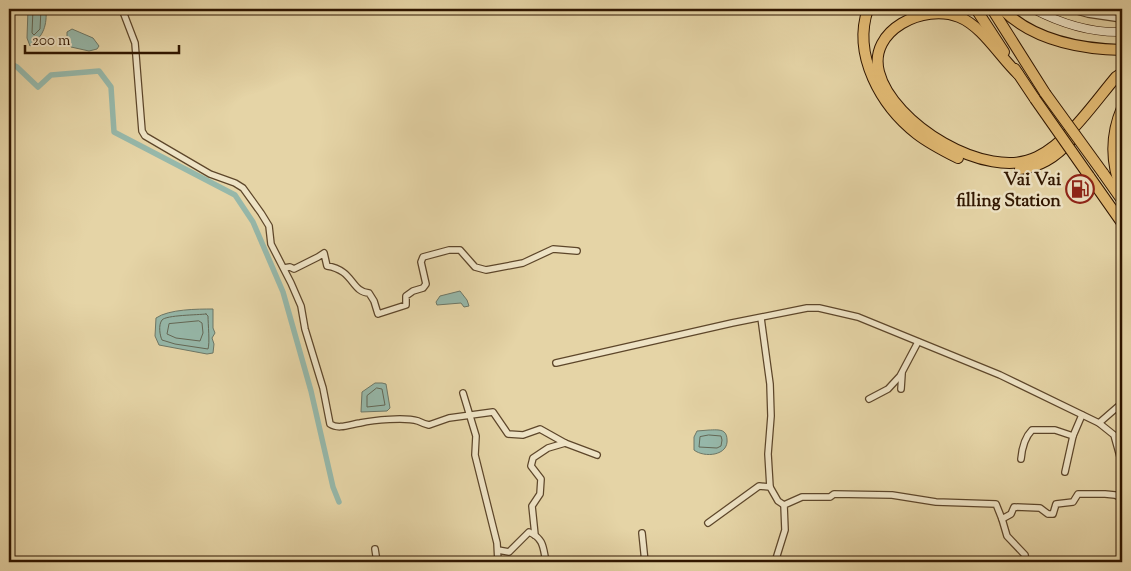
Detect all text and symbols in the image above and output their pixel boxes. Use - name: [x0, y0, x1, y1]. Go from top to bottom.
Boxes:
- scale bar: [25, 22, 179, 54]
- text: 200 m: [32, 31, 71, 52]
- place label: Vai Vai filling Station: [956, 168, 1062, 215]
- fuel station icon: Vai Vai filling Station: [1065, 174, 1095, 204]

